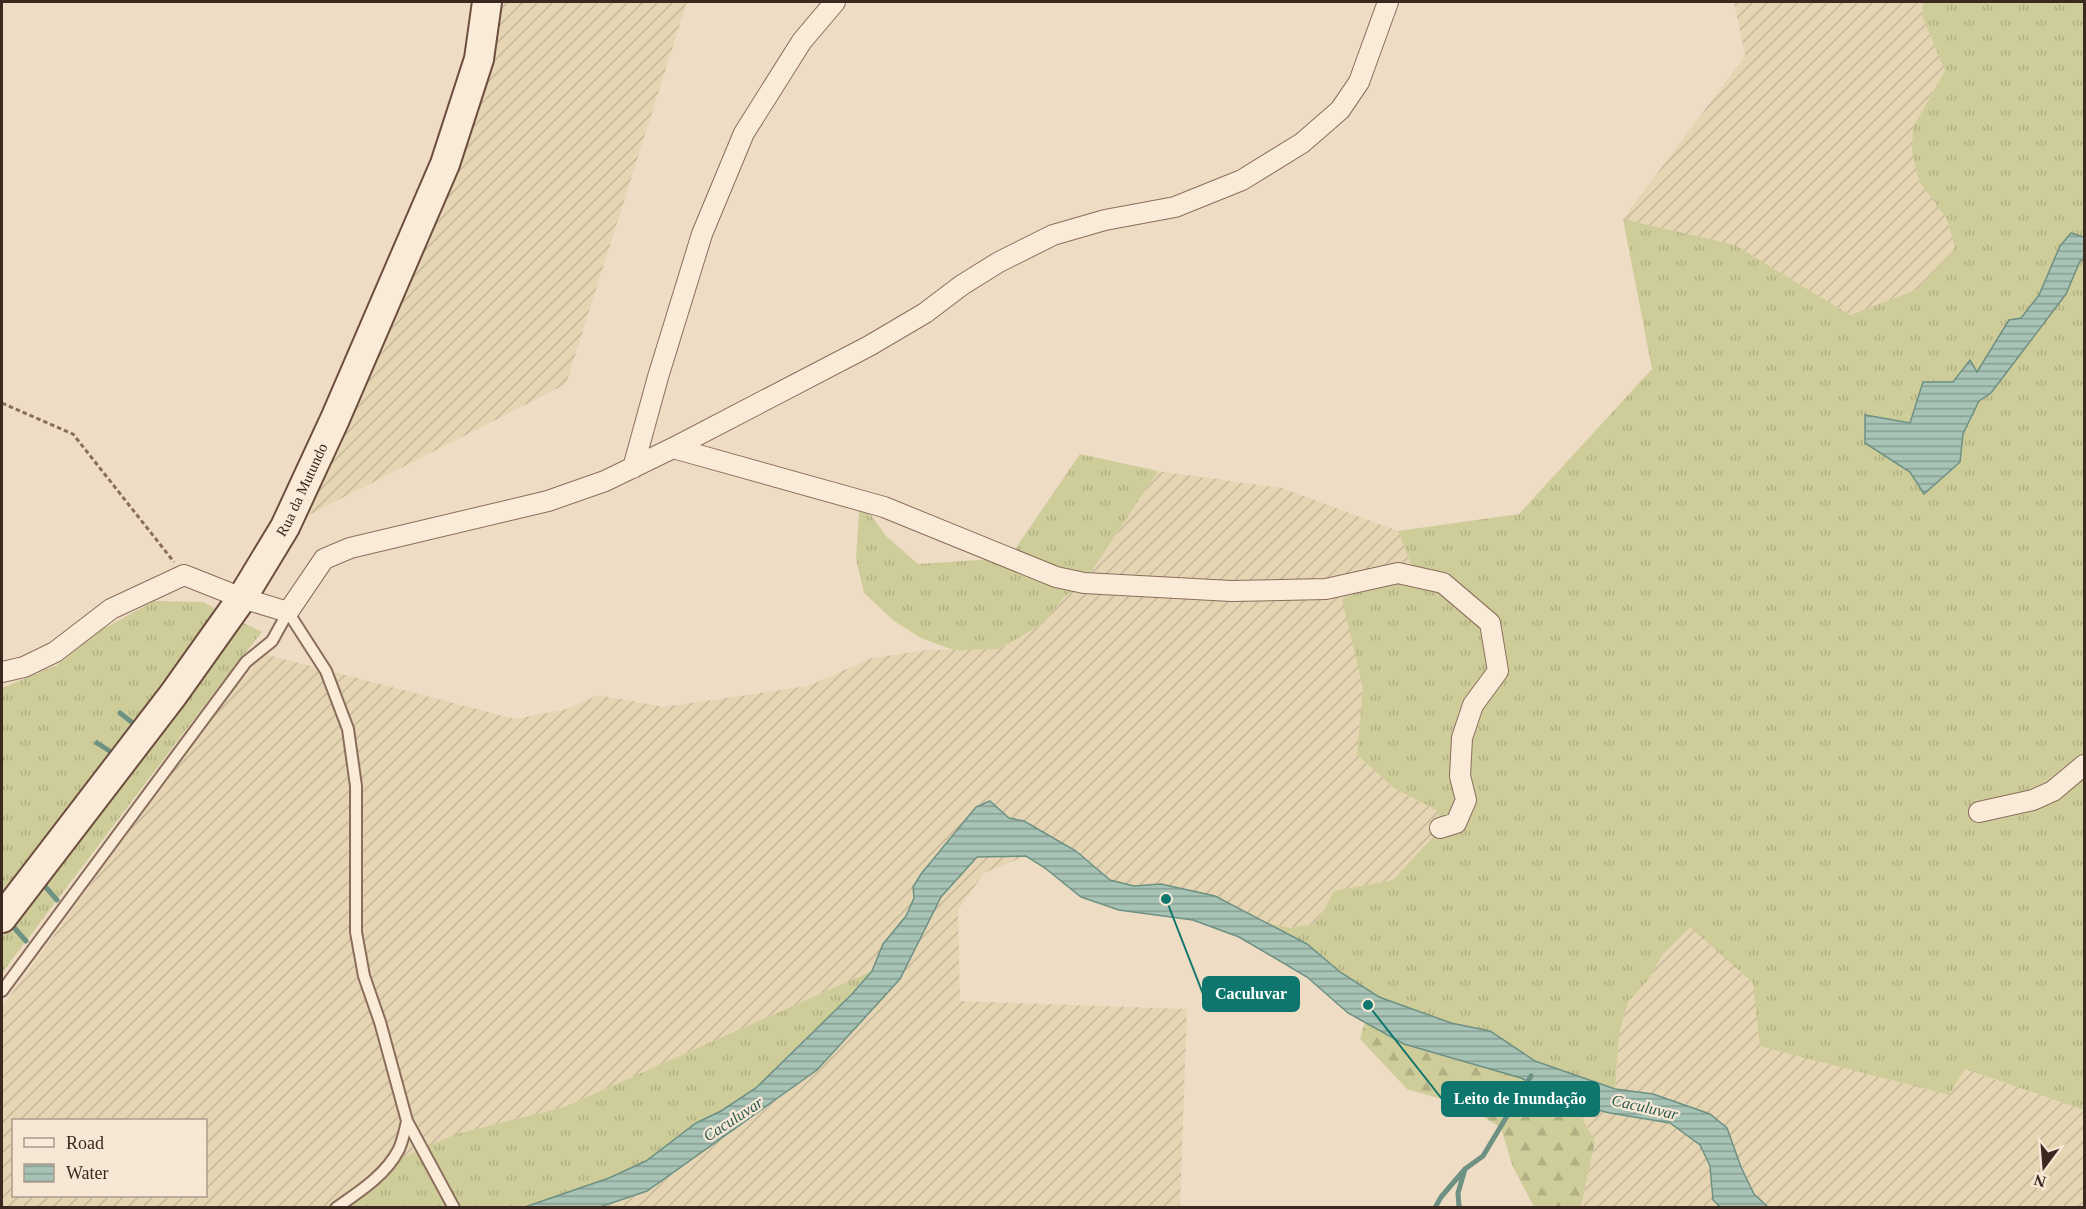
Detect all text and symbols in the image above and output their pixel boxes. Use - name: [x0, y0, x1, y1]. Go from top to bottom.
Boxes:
- street label: Rua da Mutundo: [273, 441, 331, 539]
- callout: Caculuvar: [1203, 977, 1299, 1011]
- text: Caculuvar: [1215, 985, 1287, 1002]
- callout: Leito de Inundação: [1442, 1082, 1599, 1116]
- text: Leito de Inundação: [1454, 1090, 1586, 1108]
- water label: Caculuvar: [1610, 1091, 1681, 1123]
- water label: Caculuvar: [700, 1093, 767, 1145]
- legend: [12, 1119, 207, 1197]
- text: Road: [66, 1133, 104, 1153]
- north arrow: [2014, 1137, 2074, 1197]
- text: Water: [66, 1163, 109, 1183]
- text: N: [2032, 1171, 2048, 1191]

